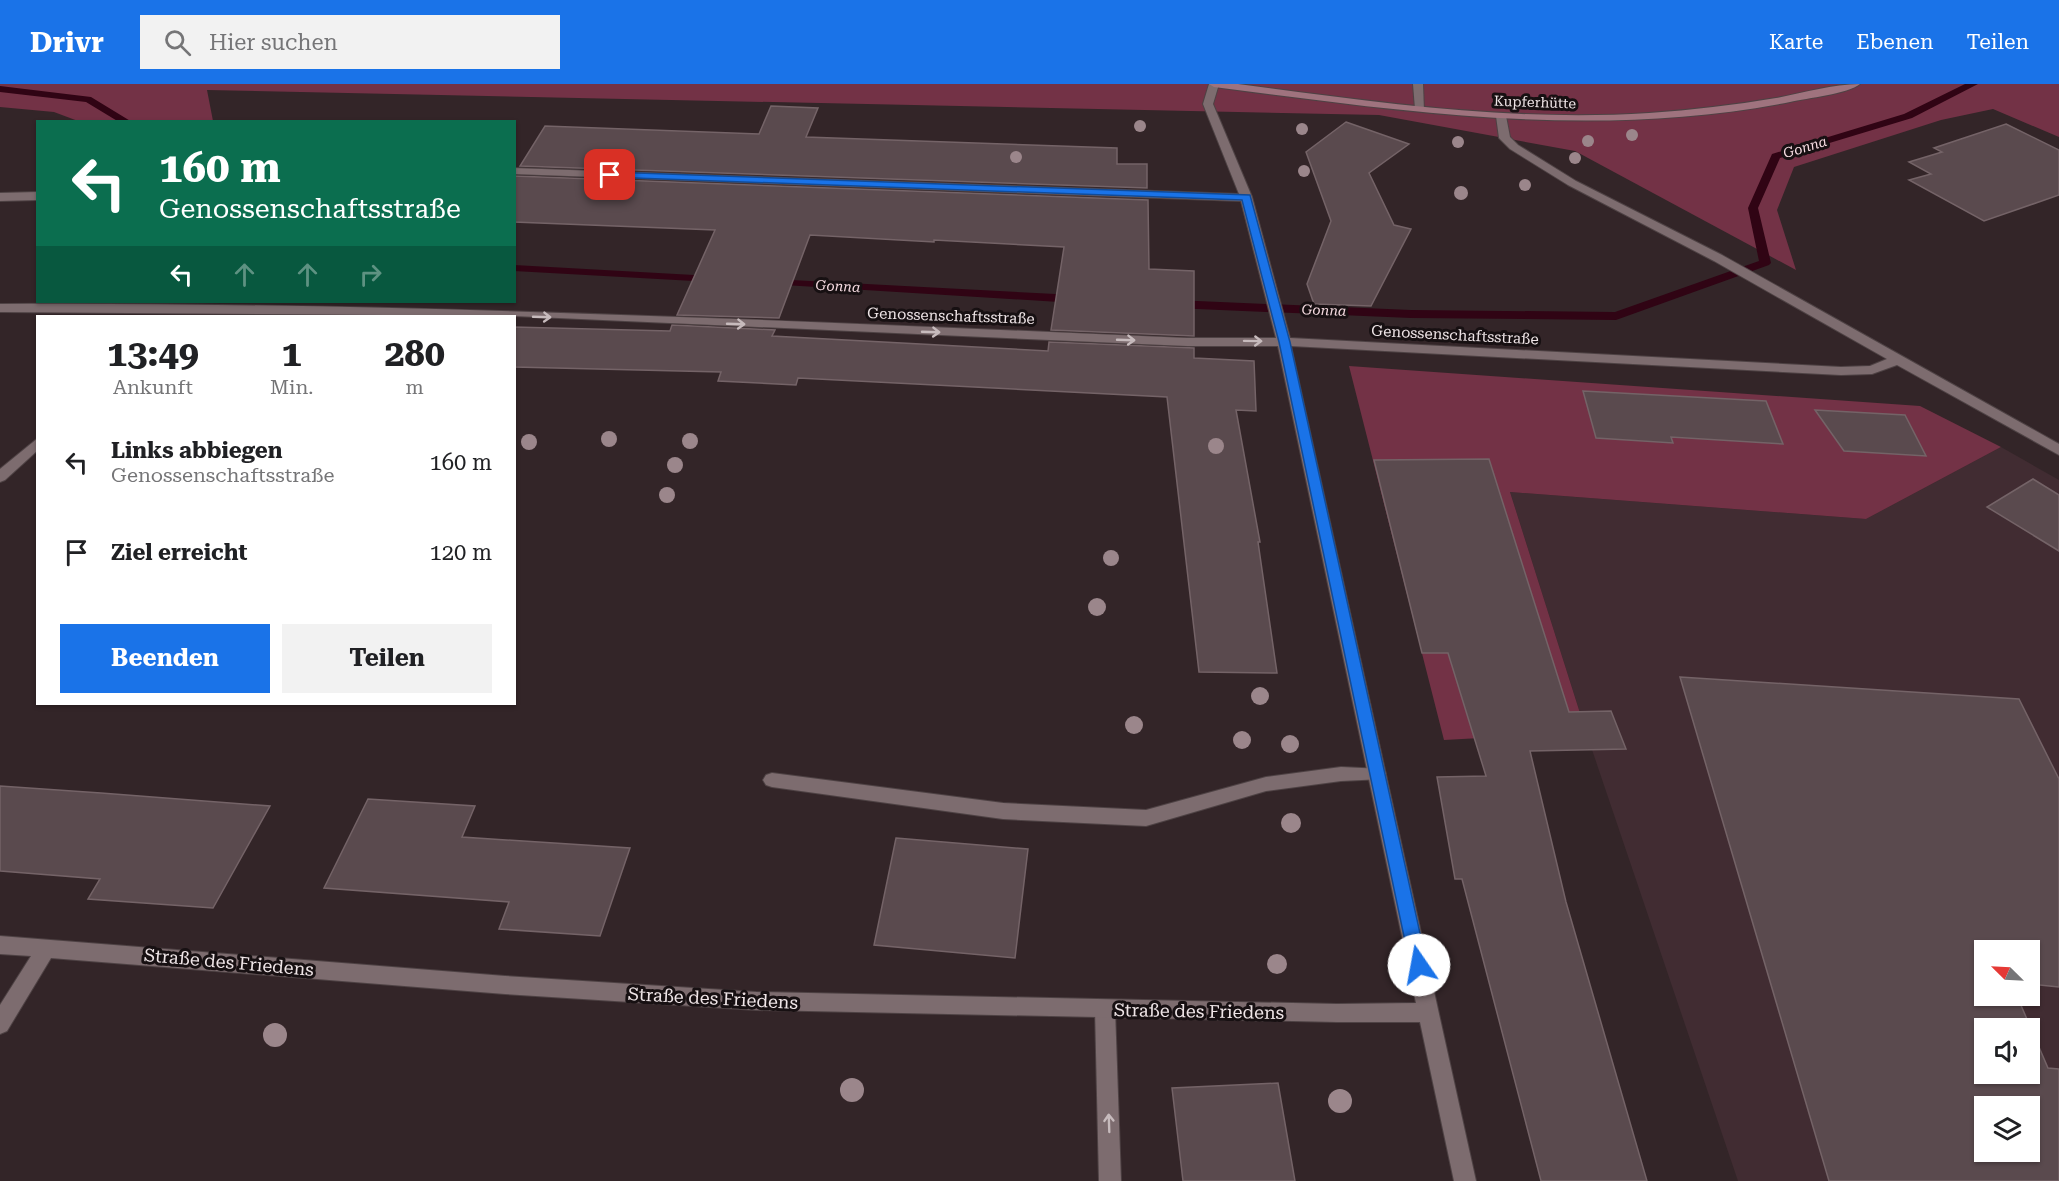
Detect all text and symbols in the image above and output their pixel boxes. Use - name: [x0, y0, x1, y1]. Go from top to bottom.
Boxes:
- search box: [140, 15, 560, 69]
- text: Drivr: [30, 26, 104, 59]
- icon: search: [161, 26, 194, 59]
- text: Hier suchen: [209, 30, 338, 55]
- text: Karte: [1769, 30, 1823, 54]
- text: Ebenen: [1856, 30, 1934, 54]
- text: Teilen: [1967, 30, 2029, 54]
- street label: Kupferhütte: [1494, 93, 1577, 111]
- water label: Gonna: [1781, 133, 1829, 161]
- text: 160 m: [159, 143, 281, 192]
- icon: left: [60, 144, 138, 222]
- pin: [584, 149, 635, 200]
- icon: arrive: [593, 158, 626, 191]
- text: Genossenschaftsstraße: [159, 193, 461, 225]
- icon: left: [165, 258, 198, 291]
- icon: ahead: [228, 258, 261, 291]
- icon: ahead: [291, 258, 324, 291]
- icon: right: [354, 258, 387, 291]
- water label: Gonna: [815, 277, 861, 295]
- water label: Gonna: [1301, 301, 1347, 319]
- street label: Genossenschaftsstraße: [867, 304, 1035, 328]
- one-way arrow: [531, 312, 551, 323]
- one-way arrow: [726, 319, 746, 330]
- street label: Genossenschaftsstraße: [1371, 322, 1539, 348]
- one-way arrow: [921, 326, 941, 337]
- text: 13:49: [107, 333, 199, 375]
- text: 1: [282, 333, 302, 375]
- text: 280: [384, 333, 445, 375]
- one-way arrow: [1116, 334, 1136, 345]
- one-way arrow: [1243, 335, 1263, 347]
- text: Ankunft: [113, 375, 193, 399]
- text: Min.: [270, 375, 313, 399]
- text: m: [406, 375, 424, 399]
- text: Links abbiegen: [111, 438, 282, 463]
- icon: left: [60, 446, 93, 479]
- text: 160 m: [429, 450, 492, 475]
- text: Genossenschaftsstraße: [111, 463, 335, 487]
- icon: arrive: [60, 536, 93, 569]
- text: Ziel erreicht: [111, 540, 247, 565]
- text: 120 m: [429, 540, 492, 565]
- button: Beenden: [60, 624, 270, 693]
- button: Teilen: [282, 624, 492, 693]
- position arrow: [1387, 933, 1451, 997]
- north arrow: [1974, 940, 2040, 1006]
- map controls: [1974, 940, 2040, 1162]
- street label: Straße des Friedens: [143, 944, 315, 980]
- street label: Straße des Friedens: [627, 983, 799, 1013]
- street label: Straße des Friedens: [1114, 999, 1284, 1023]
- button: sound: [1974, 1018, 2040, 1084]
- button: layers: [1974, 1096, 2040, 1162]
- one-way arrow: [1103, 1113, 1114, 1133]

